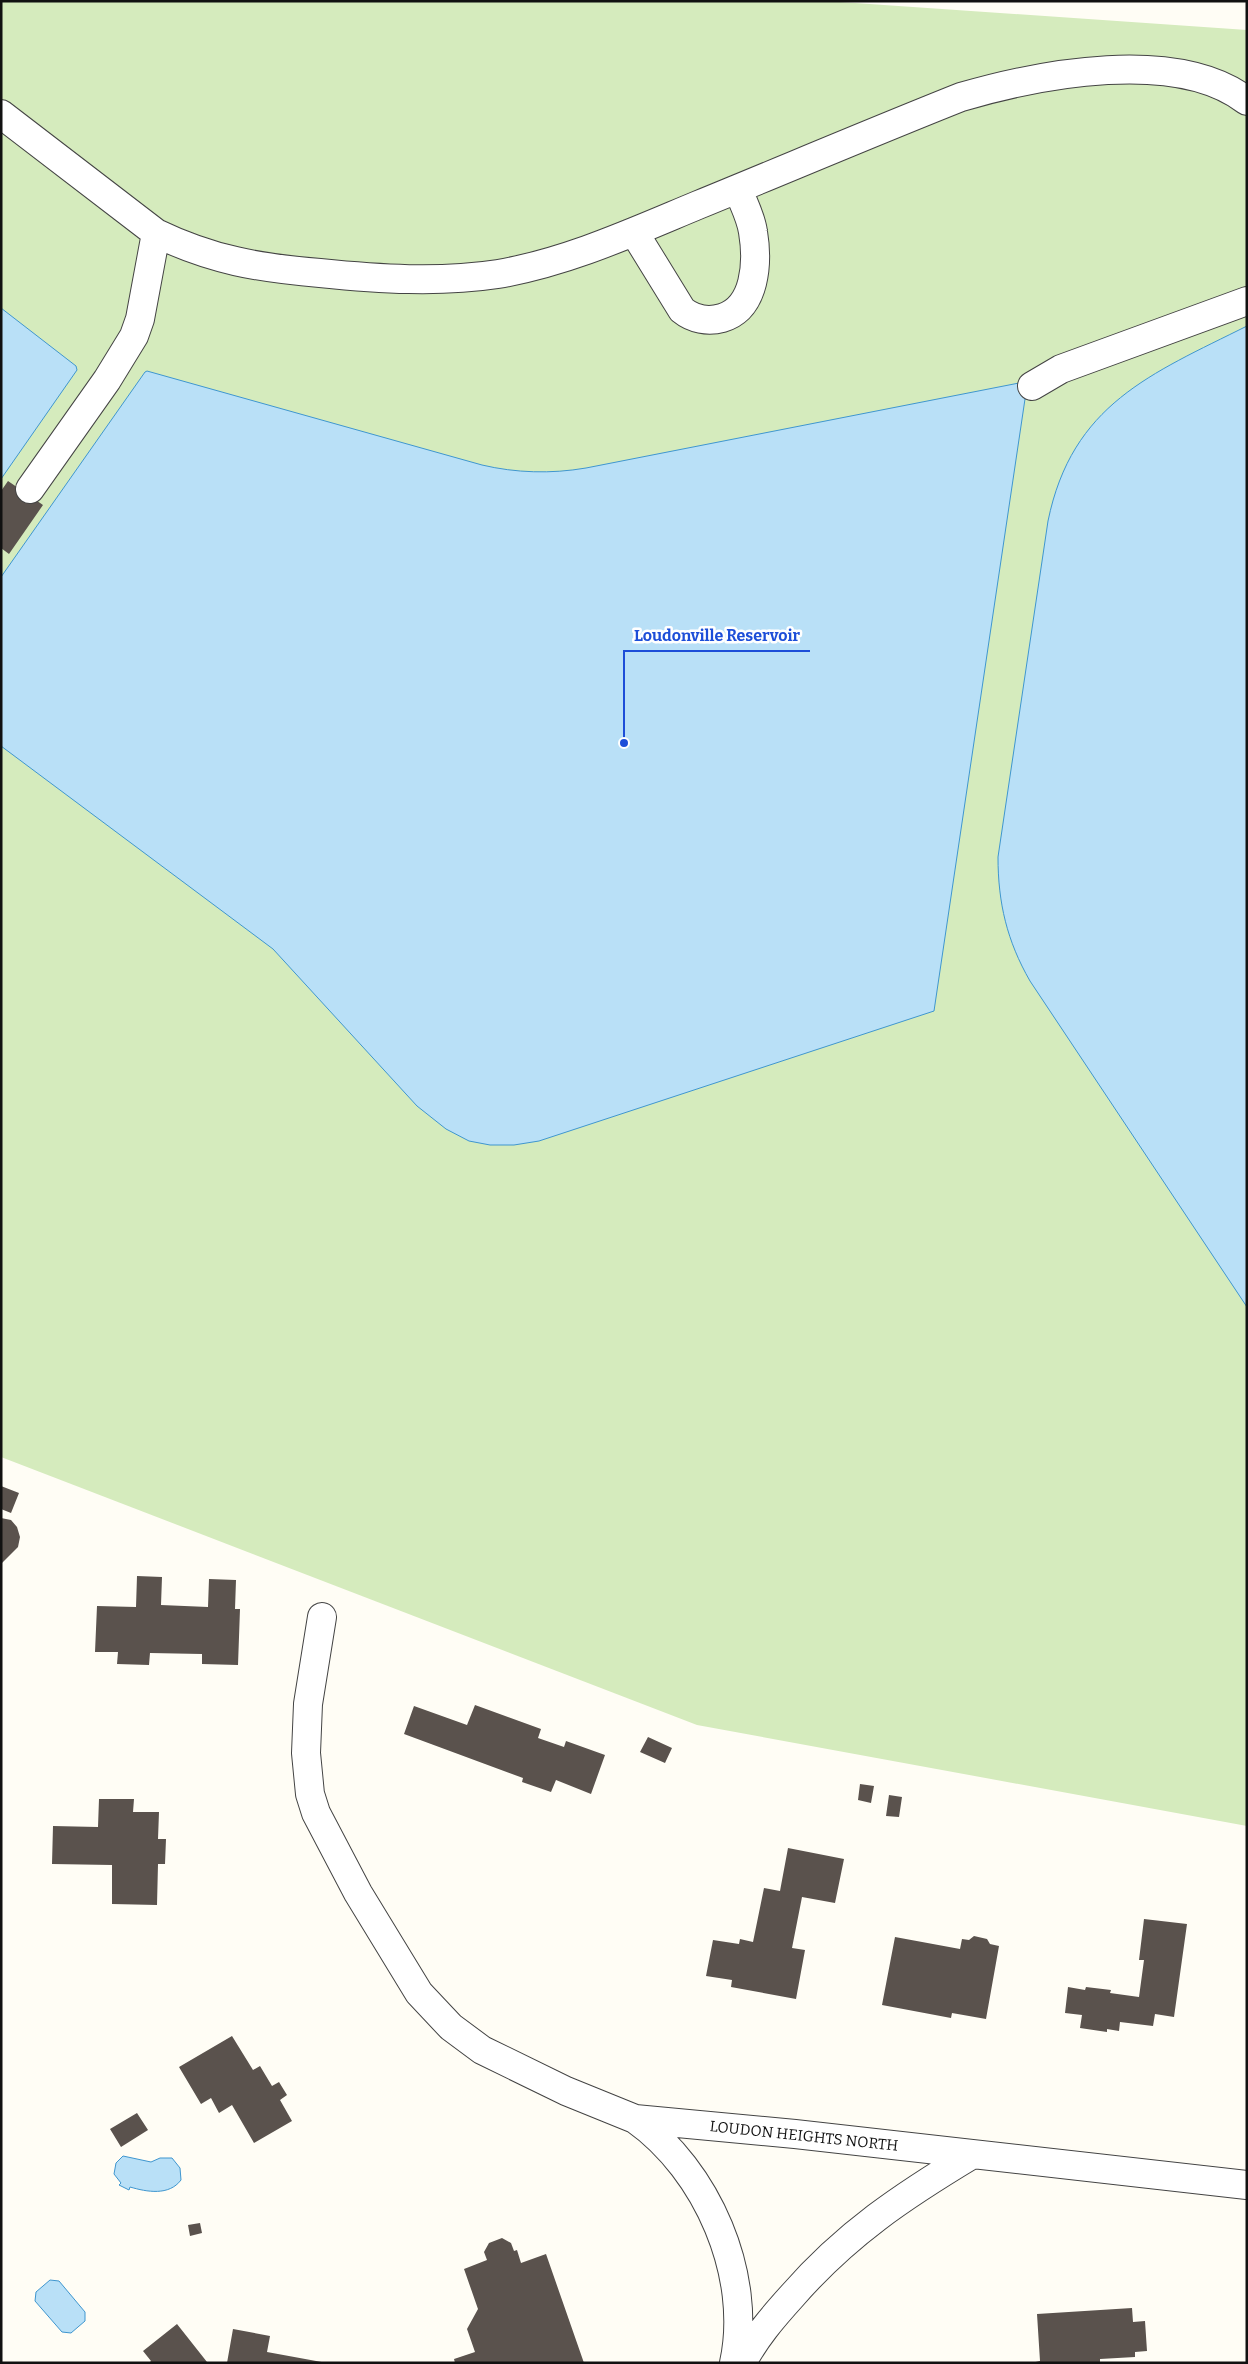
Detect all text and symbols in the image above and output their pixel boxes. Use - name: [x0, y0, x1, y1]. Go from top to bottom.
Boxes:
- callout: Loudonville Reservoir: [624, 620, 810, 651]
- text: Loudonville Reservoir: [634, 626, 801, 645]
- street label: LOUDON HEIGHTS NORTH: [709, 2117, 899, 2155]

